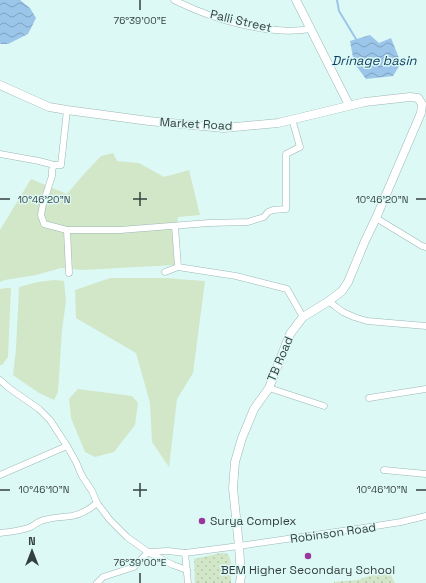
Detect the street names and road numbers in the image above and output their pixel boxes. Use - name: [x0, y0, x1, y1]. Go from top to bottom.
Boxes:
- street label: Palli Street: [209, 6, 273, 36]
- street label: Market Road: [159, 114, 233, 134]
- street label: TB Road: [263, 334, 297, 384]
- street label: Robinson Road: [289, 519, 377, 547]

